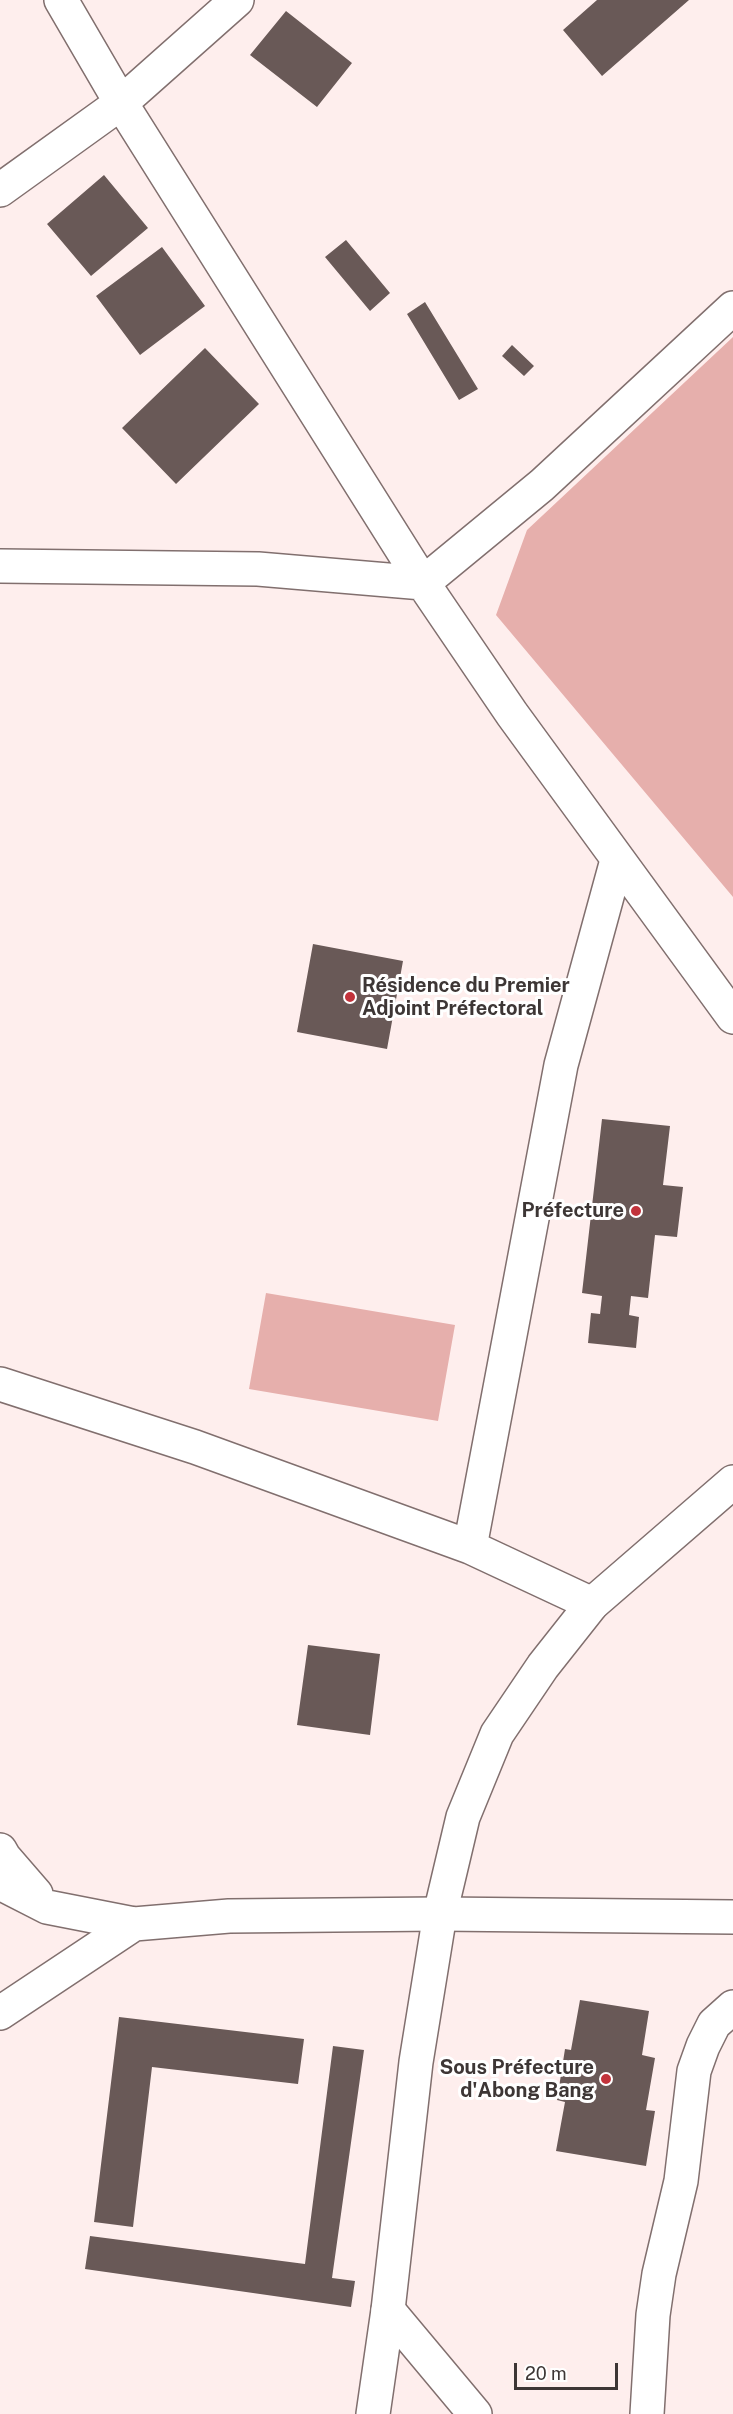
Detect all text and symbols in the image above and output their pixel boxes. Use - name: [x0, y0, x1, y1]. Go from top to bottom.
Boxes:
- place label: Résidence du Premier Adjoint Préfectoral: [362, 974, 570, 1021]
- marker: Résidence du Premier Adjoint Préfectoral: [343, 990, 357, 1004]
- place label: Préfecture: [522, 1199, 624, 1223]
- marker: Préfecture: [629, 1204, 643, 1218]
- place label: Sous Préfecture d'Abong Bang: [439, 2056, 594, 2103]
- marker: Sous Préfecture d'Abong Bang: [599, 2072, 613, 2086]
- scale bar: [517, 2351, 620, 2389]
- text: 20 m: [525, 2363, 567, 2384]

